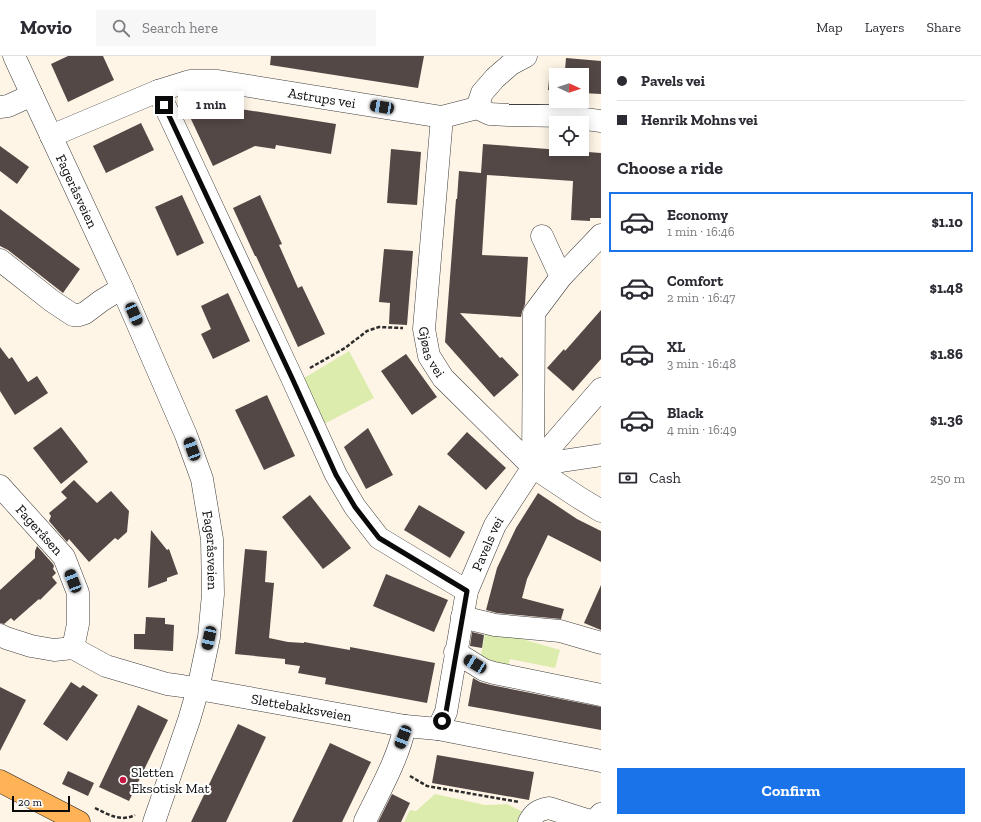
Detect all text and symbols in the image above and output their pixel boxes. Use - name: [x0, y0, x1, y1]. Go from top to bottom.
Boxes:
- search box: [96, 10, 376, 46]
- text: Movio: [20, 16, 72, 39]
- icon: search: [110, 17, 132, 39]
- text: Search here: [142, 19, 218, 37]
- text: Map: [816, 19, 843, 36]
- text: Layers: [865, 19, 904, 36]
- text: Share: [926, 19, 961, 36]
- north arrow: [549, 68, 589, 108]
- map controls: [549, 68, 589, 156]
- text: Pavels vei: [641, 72, 705, 90]
- street label: Astrups vei: [287, 84, 357, 112]
- callout: 1 min: [178, 91, 244, 119]
- route end: [155, 96, 173, 114]
- text: 1 min: [196, 97, 226, 112]
- car: [369, 99, 395, 115]
- text: Henrik Mohns vei: [641, 111, 758, 129]
- button: locate: [549, 116, 589, 156]
- street label: Fageråsveien: [52, 151, 101, 231]
- text: Choose a ride: [617, 157, 723, 179]
- icon: car: [619, 204, 655, 240]
- text: Economy: [667, 206, 728, 224]
- text: $1.10: [931, 213, 963, 231]
- text: 1 min · 16:46: [667, 224, 735, 239]
- icon: car: [619, 270, 655, 306]
- text: Comfort: [667, 272, 723, 290]
- text: $1.48: [930, 279, 963, 297]
- text: 2 min · 16:47: [667, 290, 735, 305]
- car: [124, 301, 144, 327]
- street label: Gjøas vei: [415, 325, 449, 381]
- icon: car: [619, 336, 655, 372]
- text: XL: [667, 338, 685, 356]
- text: $1.86: [930, 345, 963, 363]
- text: 3 min · 16:48: [667, 356, 736, 371]
- icon: car: [619, 402, 655, 438]
- text: Black: [667, 404, 704, 422]
- text: $1.36: [930, 411, 963, 429]
- text: 4 min · 16:49: [667, 422, 737, 437]
- car: [182, 436, 202, 462]
- icon: cash: [617, 467, 639, 489]
- text: Cash: [649, 469, 681, 487]
- text: 250 m: [930, 471, 965, 486]
- street label: Fageråsen: [12, 501, 67, 559]
- street label: Fageråsveien: [199, 509, 221, 590]
- street label: Pavels vei: [468, 513, 507, 574]
- car: [63, 568, 83, 594]
- car: [201, 625, 217, 651]
- car: [462, 653, 488, 675]
- street label: Slettebakksveien: [250, 690, 353, 725]
- route start: [433, 712, 451, 730]
- car: [393, 724, 413, 750]
- place label: Sletten Eksotisk Mat: [131, 764, 210, 797]
- button: Confirm: [617, 768, 965, 814]
- marker: Sletten Eksotisk Mat: [118, 775, 128, 785]
- scale bar: [12, 794, 70, 813]
- text: 20 m: [18, 796, 42, 809]

